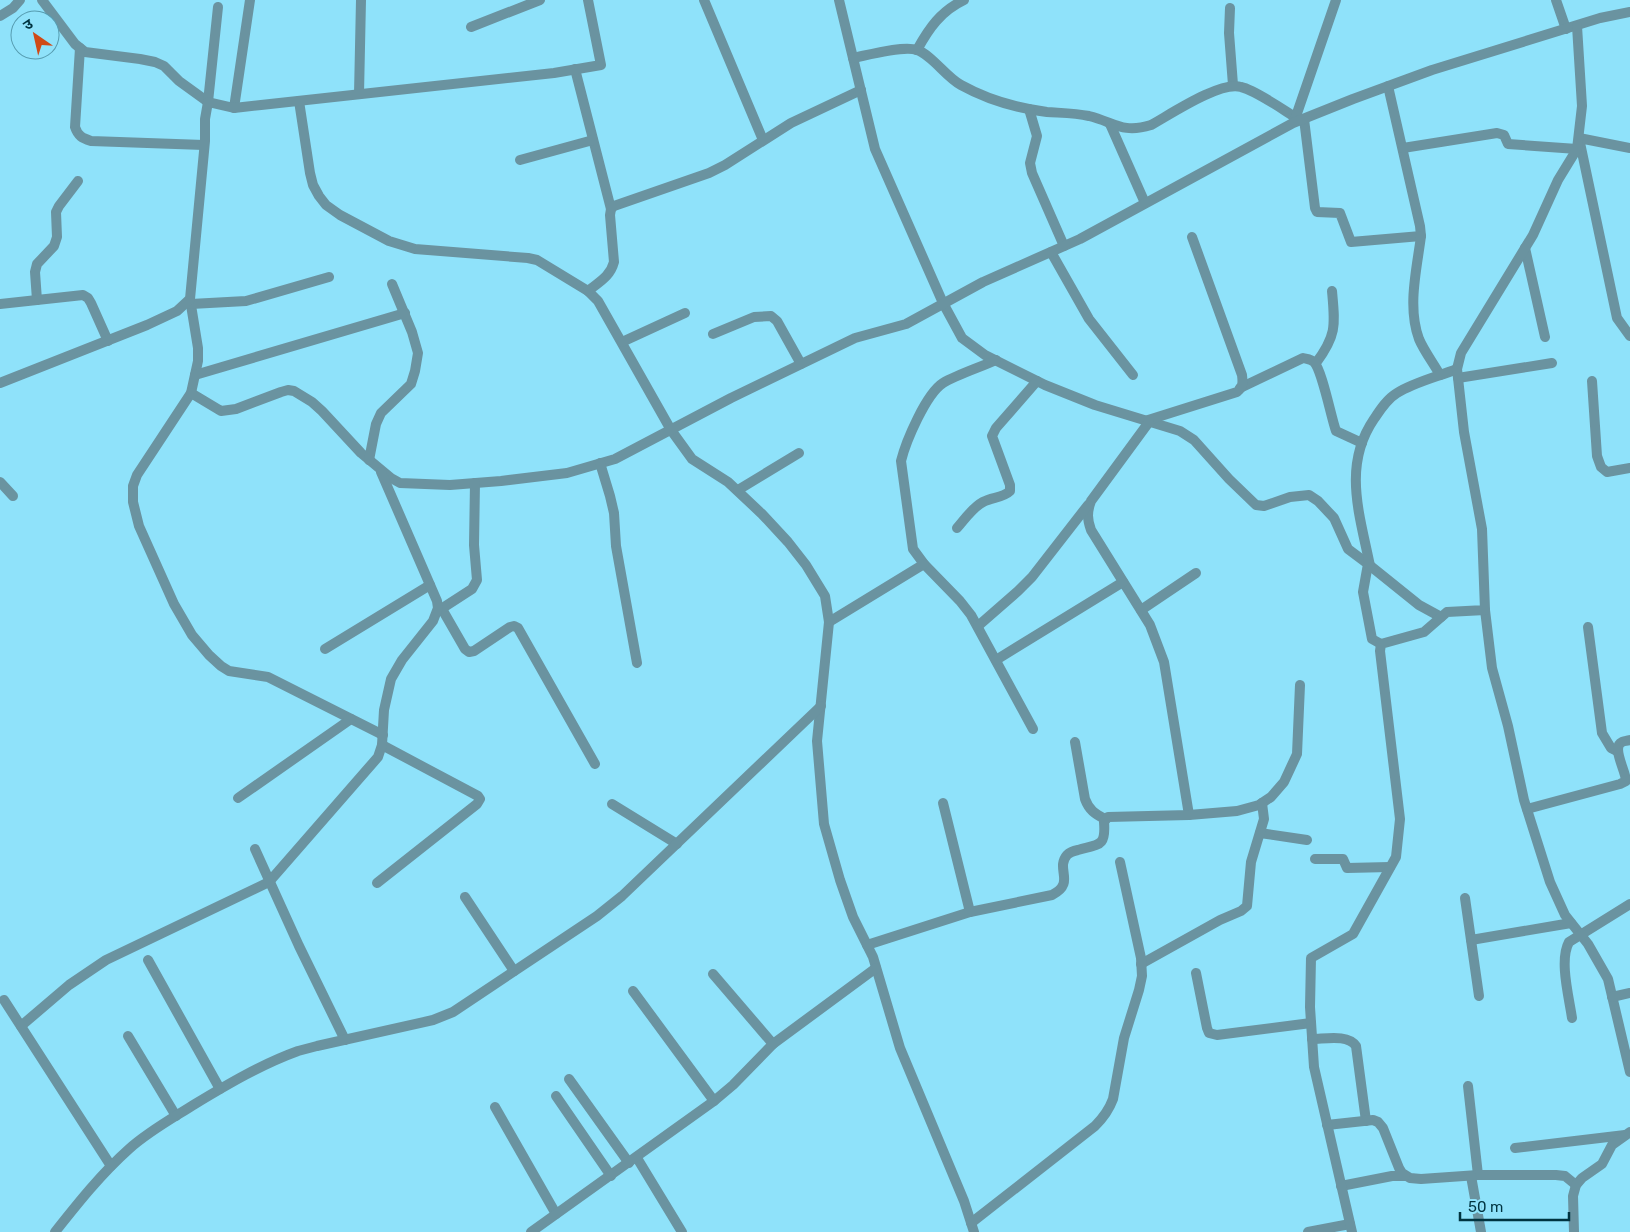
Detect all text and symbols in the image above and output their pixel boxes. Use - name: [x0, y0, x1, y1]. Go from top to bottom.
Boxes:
- north arrow: [10, 10, 60, 60]
- text: उ: [20, 15, 37, 34]
- scale bar: [1460, 1190, 1569, 1222]
- text: 50 m: [1468, 1198, 1503, 1216]

